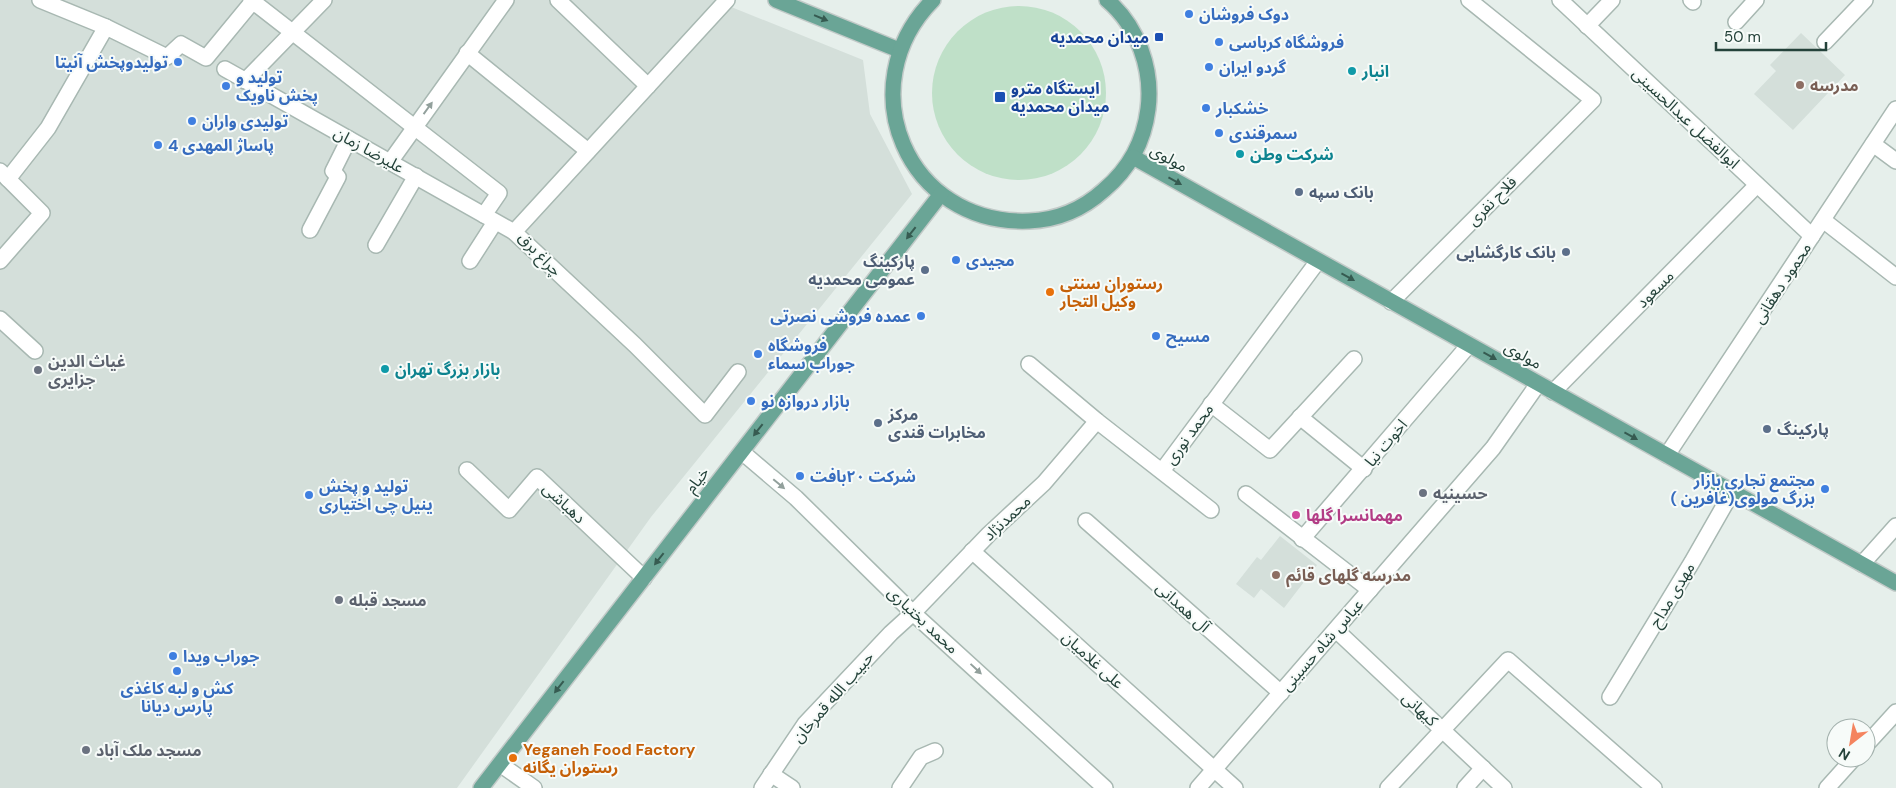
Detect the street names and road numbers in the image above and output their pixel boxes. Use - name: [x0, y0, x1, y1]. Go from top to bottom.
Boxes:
- street label: ابوالفضل عبدالحسینی: [1628, 63, 1744, 173]
- street label: علیرضا زمان: [330, 122, 408, 178]
- street label: مولوی: [1146, 139, 1192, 177]
- street label: فلاح نفری: [1463, 172, 1523, 232]
- street label: چراغ برق: [512, 227, 566, 282]
- street label: محمود دهقانی: [1748, 238, 1816, 328]
- street label: مسعود: [1631, 265, 1679, 313]
- street label: مولوی: [1500, 336, 1546, 374]
- street label: محمد نوری: [1160, 399, 1218, 469]
- street label: اخوت نیا: [1360, 415, 1412, 471]
- street label: خیام: [680, 463, 715, 499]
- street label: دهباشی: [538, 478, 590, 528]
- street label: محمدنژاد: [979, 491, 1035, 545]
- street label: مهدی مداح: [1644, 559, 1701, 632]
- street label: آل همدانی: [1151, 577, 1216, 638]
- street label: محمد بختیاری: [883, 582, 963, 658]
- street label: عباس شاه حسینی: [1276, 594, 1368, 696]
- street label: علی غلامیان: [1058, 627, 1128, 693]
- street label: حبیب الله قمرخان: [787, 647, 879, 747]
- street label: کیهانی: [1398, 687, 1443, 731]

